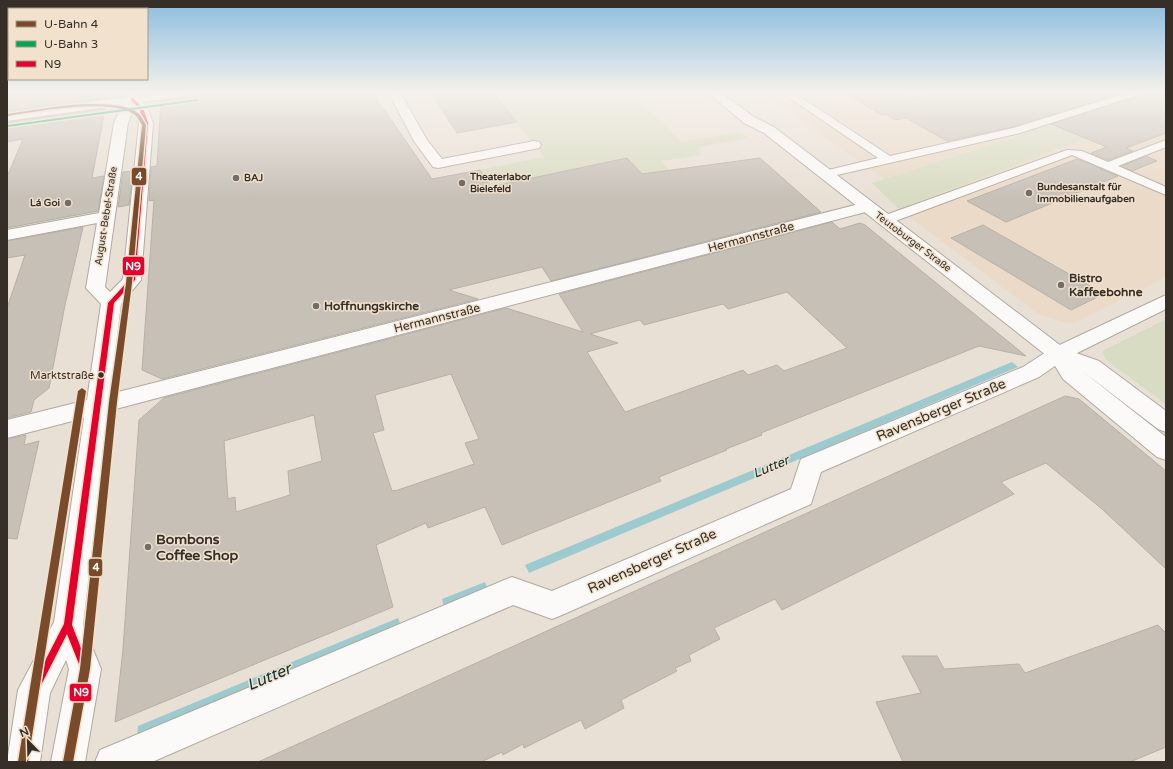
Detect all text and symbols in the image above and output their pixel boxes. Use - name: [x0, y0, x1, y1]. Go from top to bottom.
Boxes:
- legend: [8, 8, 148, 80]
- text: U-Bahn 4: [44, 17, 99, 31]
- text: U-Bahn 3: [44, 37, 98, 51]
- text: N9: [44, 57, 61, 71]
- street label: August-Bebel-Straße: [92, 165, 120, 266]
- line badge: 4: [131, 167, 147, 186]
- text: 4: [136, 170, 143, 183]
- place label: Theaterlabor Bielefeld: [469, 171, 531, 195]
- place label: BAJ: [244, 172, 263, 184]
- marker: BAJ: [231, 173, 241, 183]
- marker: Theaterlabor Bielefeld: [457, 178, 467, 188]
- place label: Bundesanstalt für Immobilienaufgaben: [1037, 181, 1135, 205]
- marker: Bundesanstalt für Immobilienaufgaben: [1024, 188, 1034, 198]
- place label: Lá Goi: [30, 197, 61, 209]
- marker: Lá Goi: [63, 198, 73, 208]
- street label: Teutoburger Straße: [872, 209, 954, 275]
- street label: Hermannstraße: [706, 219, 796, 255]
- line badge: N9: [122, 256, 145, 276]
- text: N9: [125, 260, 141, 273]
- place label: Bistro Kaffeebohne: [1069, 271, 1143, 299]
- marker: Bistro Kaffeebohne: [1056, 280, 1066, 290]
- place label: Hoffnungskirche: [324, 299, 419, 314]
- street label: Hermannstraße: [392, 300, 482, 335]
- marker: Hoffnungskirche: [311, 301, 321, 311]
- place label: Marktstraße: [30, 369, 94, 382]
- marker: Marktstraße: [96, 370, 106, 380]
- street label: Ravensberger Straße: [874, 375, 1008, 445]
- water label: Lutter: [751, 452, 793, 482]
- street label: Ravensberger Straße: [585, 525, 719, 597]
- place label: Bombons Coffee Shop: [156, 531, 238, 564]
- marker: Bombons Coffee Shop: [143, 542, 153, 552]
- line badge: 4: [88, 558, 103, 577]
- text: 4: [93, 561, 100, 574]
- water label: Lutter: [244, 658, 296, 695]
- line badge: N9: [69, 683, 92, 702]
- text: N9: [73, 686, 89, 699]
- north arrow: [8, 721, 48, 761]
- text: N: [18, 725, 31, 740]

